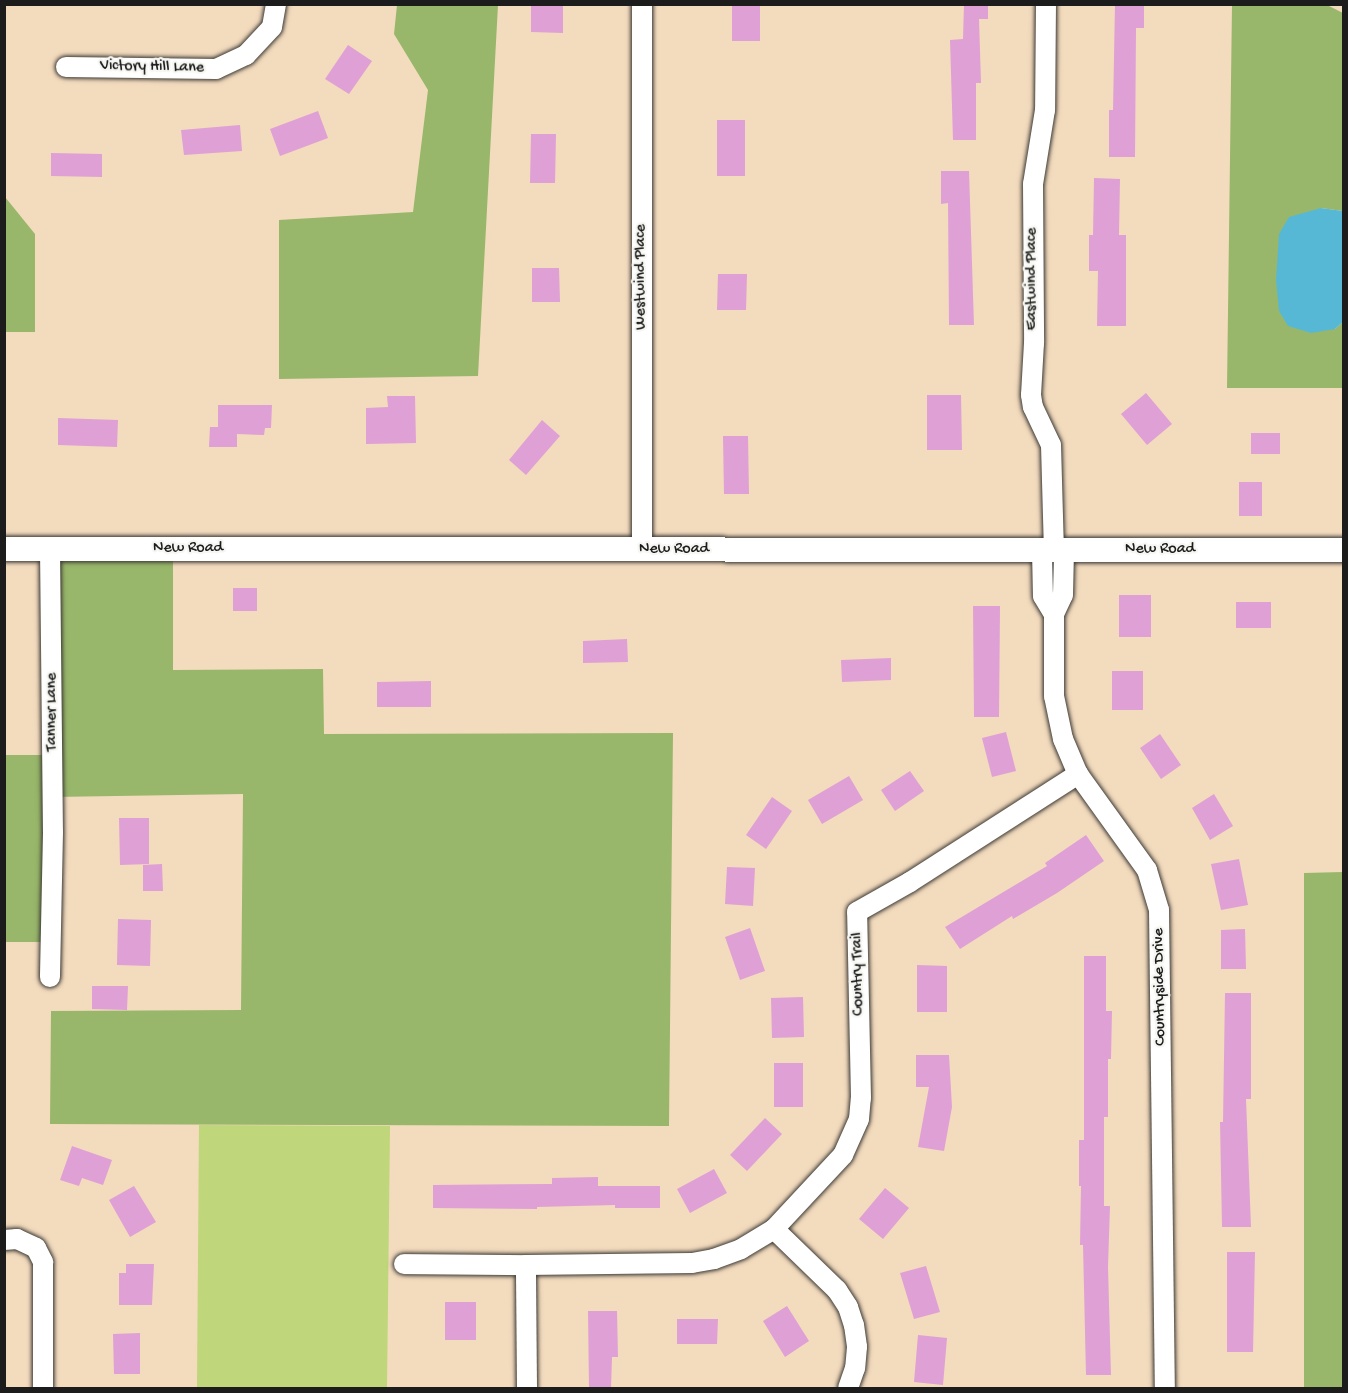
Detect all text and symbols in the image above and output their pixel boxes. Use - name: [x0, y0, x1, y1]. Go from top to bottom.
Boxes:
- street label: Victory Hill Lane: [100, 57, 204, 79]
- street label: Westwind Place: [632, 224, 652, 330]
- street label: Eastwind Place: [1023, 228, 1043, 330]
- street label: New Road: [153, 539, 223, 559]
- street label: New Road: [639, 540, 709, 560]
- street label: New Road: [1125, 540, 1195, 560]
- street label: Tanner Lane: [43, 673, 63, 751]
- street label: Countryside Drive: [1150, 928, 1172, 1046]
- street label: Country Trail: [849, 932, 869, 1016]

